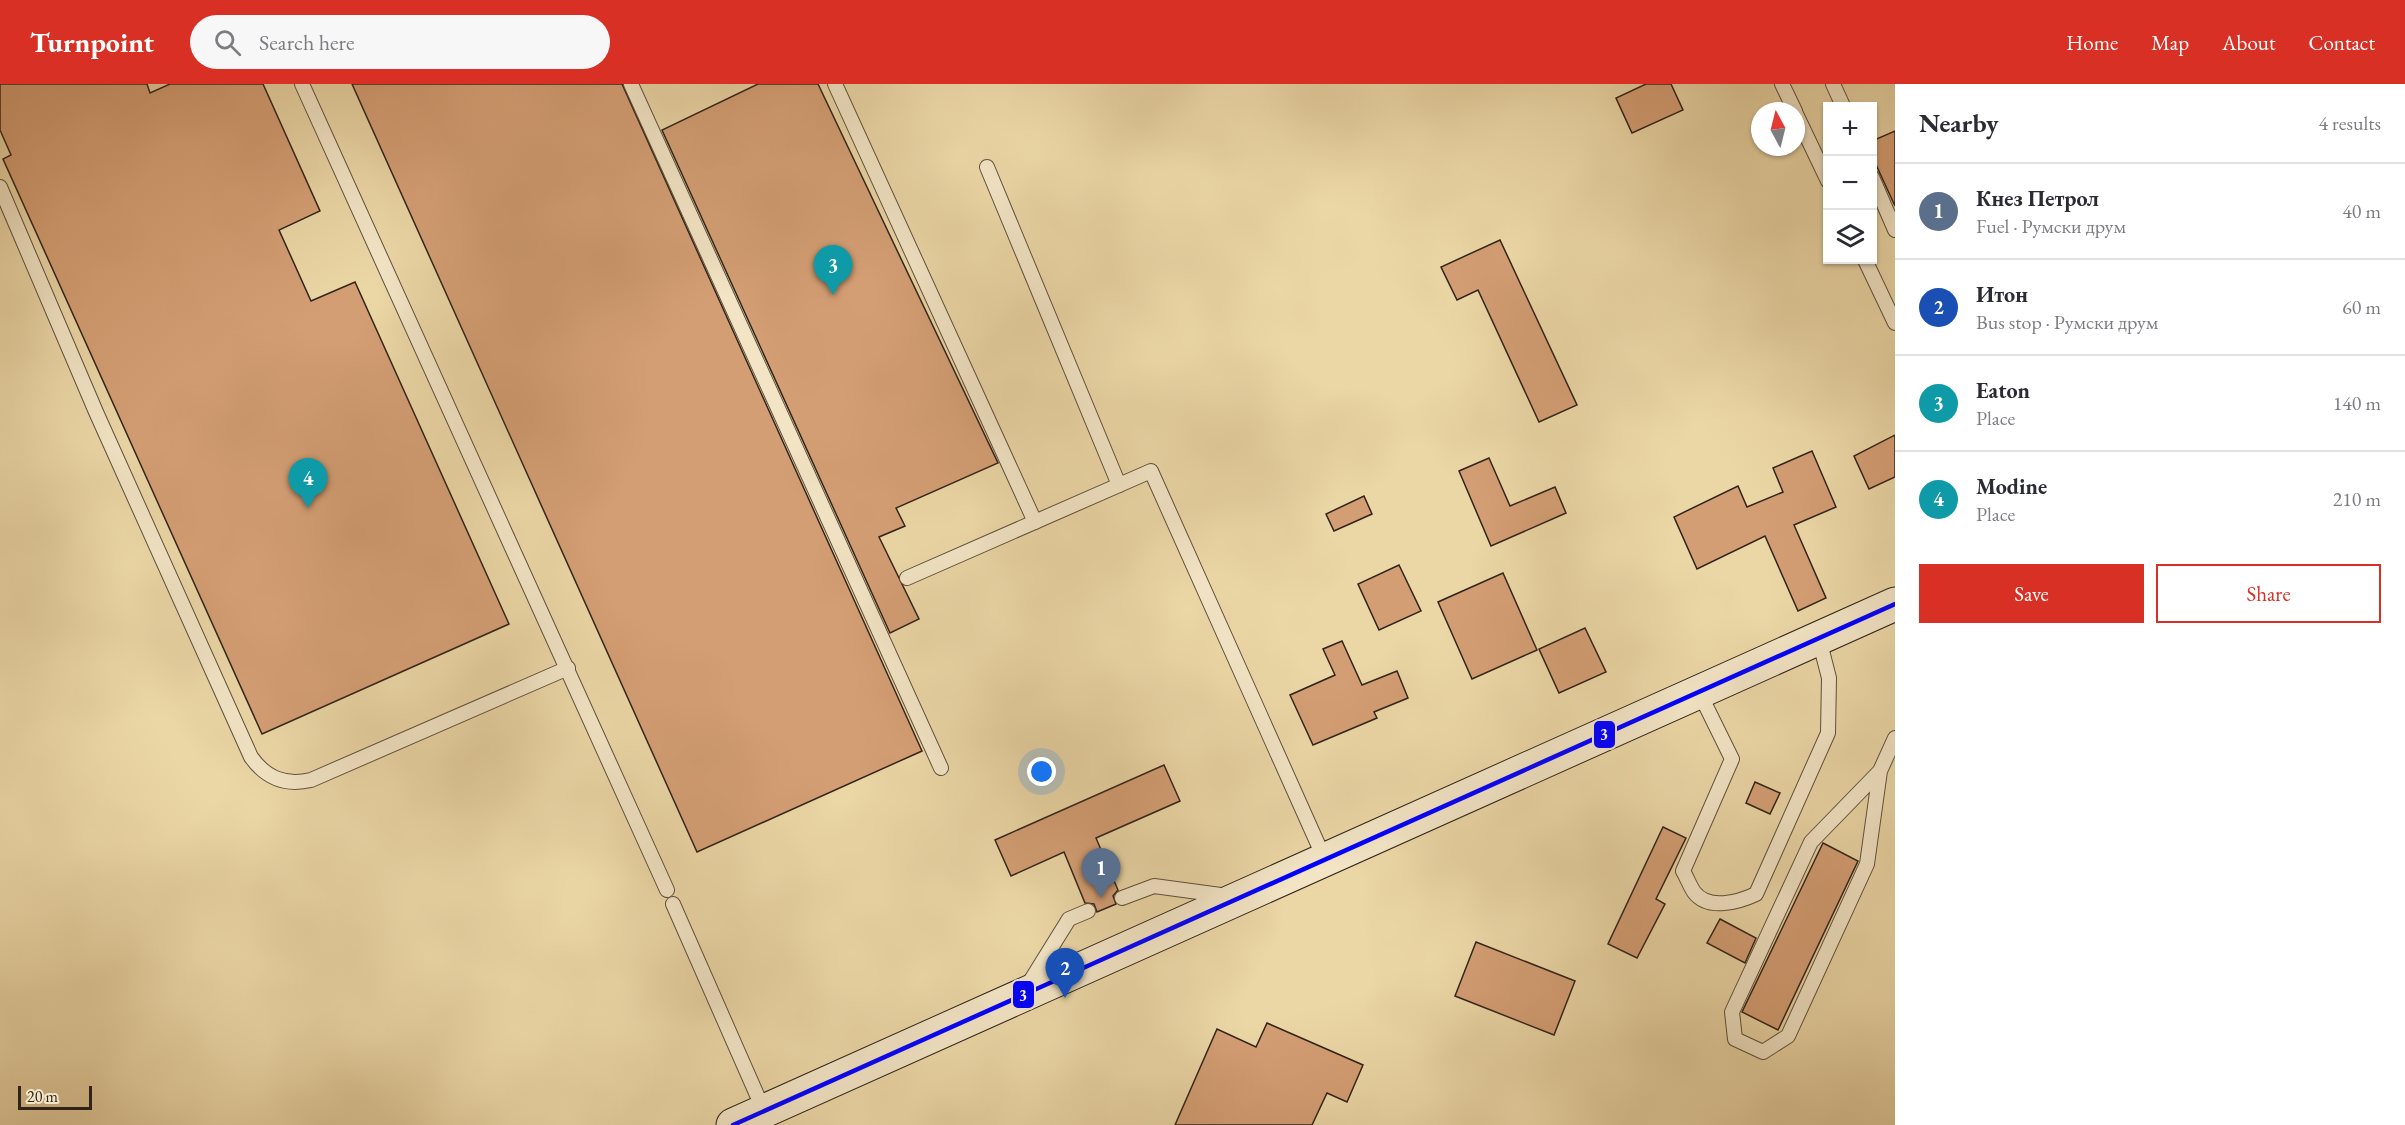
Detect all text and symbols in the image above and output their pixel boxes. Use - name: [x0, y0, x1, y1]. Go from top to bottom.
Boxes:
- search box: [190, 15, 610, 69]
- text: Turnpoint: [30, 24, 154, 60]
- icon: search: [211, 26, 244, 59]
- text: Search here: [259, 28, 355, 57]
- text: Home: [2066, 29, 2118, 56]
- text: Map: [2151, 29, 2189, 56]
- text: About: [2222, 29, 2275, 56]
- text: Contact: [2308, 29, 2375, 56]
- north arrow: [1751, 102, 1805, 156]
- map controls: [1823, 102, 1877, 264]
- button: +: [1823, 102, 1877, 156]
- text: Nearby: [1919, 106, 1999, 140]
- text: 4 results: [2318, 110, 2381, 136]
- button: −: [1823, 156, 1877, 210]
- text: Кнез Петрол: [1976, 184, 2099, 213]
- text: 1: [1933, 198, 1944, 224]
- text: 40 m: [2342, 198, 2381, 224]
- button: layers: [1823, 210, 1877, 264]
- text: Fuel · Румски друм: [1976, 213, 2126, 239]
- pin: 3: [814, 246, 852, 295]
- text: Итон: [1976, 280, 2028, 309]
- text: 2: [1933, 294, 1944, 320]
- text: 60 m: [2342, 294, 2381, 320]
- text: Bus stop · Румски друм: [1976, 309, 2158, 335]
- text: Eaton: [1976, 376, 2030, 405]
- text: 3: [1933, 390, 1944, 416]
- text: 140 m: [2333, 390, 2381, 416]
- text: Place: [1976, 405, 2015, 431]
- pin: 4: [288, 458, 328, 508]
- text: Modine: [1976, 472, 2047, 501]
- text: 4: [1933, 486, 1944, 512]
- text: 210 m: [2333, 486, 2381, 512]
- text: Place: [1976, 501, 2015, 527]
- button: Save: [1919, 564, 2144, 623]
- button: Share: [2156, 564, 2381, 623]
- line badge: 3: [1593, 720, 1616, 749]
- text: 3: [1600, 724, 1608, 745]
- your location: [1027, 757, 1056, 786]
- pin: 1: [1082, 848, 1120, 898]
- pin: 2: [1046, 948, 1084, 998]
- line badge: 3: [1012, 980, 1035, 1009]
- text: 3: [1019, 985, 1027, 1006]
- scale bar: [18, 1083, 92, 1110]
- text: 20 m: [27, 1086, 58, 1107]

